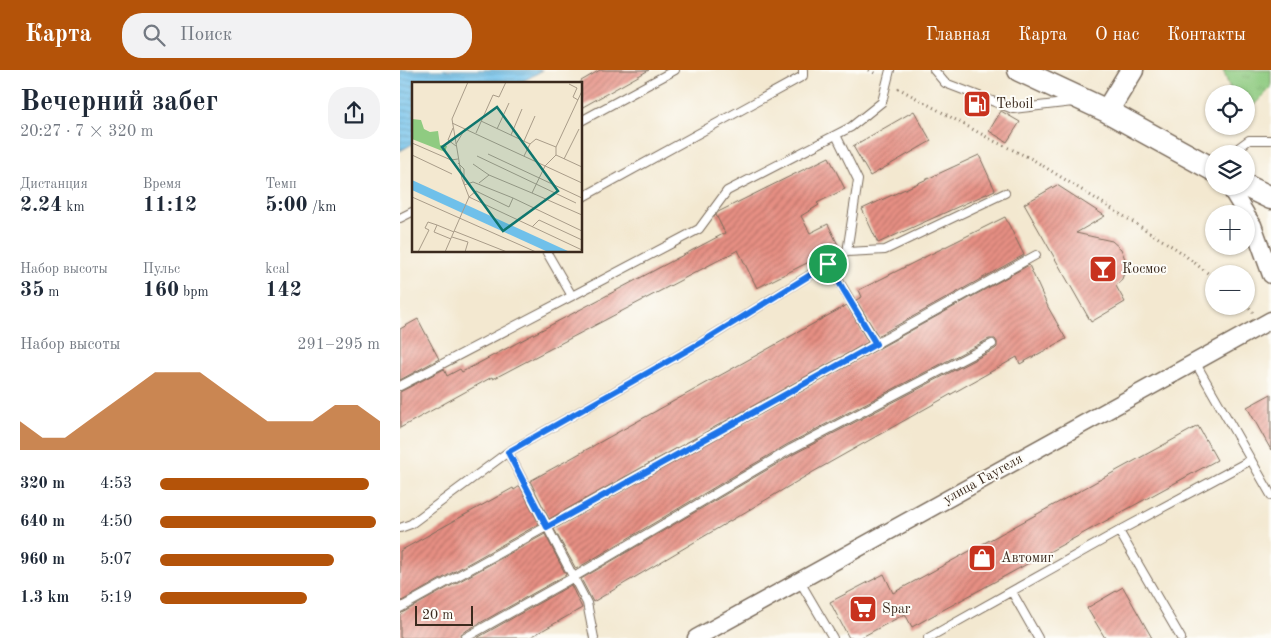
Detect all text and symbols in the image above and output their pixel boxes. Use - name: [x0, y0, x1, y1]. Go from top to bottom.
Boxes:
- search box: [122, 13, 472, 58]
- icon: search: [140, 21, 168, 49]
- text: Карта: [25, 23, 92, 47]
- text: Поиск: [180, 26, 232, 45]
- text: Главная: [926, 26, 990, 44]
- text: Карта: [1018, 26, 1067, 44]
- text: О нас: [1095, 26, 1139, 44]
- text: Контакты: [1167, 26, 1246, 44]
- inset map: [412, 82, 582, 252]
- map controls: [1205, 85, 1255, 315]
- button: locate: [1205, 85, 1255, 135]
- button: share: [328, 87, 380, 139]
- text: Вечерний забег: [20, 89, 218, 117]
- fuel station icon: Teboil: [962, 89, 992, 119]
- place label: Teboil: [996, 97, 1033, 111]
- text: 20:27 · 7 × 320 m: [20, 124, 153, 140]
- button: layers: [1205, 145, 1255, 195]
- text: Дистанция: [20, 177, 88, 191]
- text: Время: [143, 177, 181, 191]
- text: Темп: [265, 177, 297, 191]
- text: 2.24: [20, 195, 62, 216]
- text: 11:12: [143, 195, 197, 216]
- text: 5:00: [265, 195, 308, 216]
- text: km: [62, 200, 85, 214]
- text: /km: [308, 200, 336, 214]
- button: +: [1205, 205, 1255, 255]
- pin: [807, 243, 849, 285]
- icon: arrive: [814, 250, 842, 278]
- bar icon: Космос: [1088, 254, 1118, 284]
- text: Набор высоты: [20, 262, 108, 276]
- text: Пульс: [143, 262, 180, 276]
- text: kcal: [265, 262, 289, 276]
- place label: Космос: [1122, 262, 1166, 276]
- button: −: [1205, 265, 1255, 315]
- text: 35: [20, 280, 44, 301]
- text: 160: [143, 280, 179, 301]
- text: 142: [265, 280, 302, 301]
- text: m: [44, 285, 59, 299]
- text: bpm: [179, 285, 209, 299]
- text: Набор высоты: [20, 337, 120, 353]
- text: 291–295 m: [297, 337, 380, 353]
- street label: улица Гаугеля: [941, 451, 1025, 507]
- text: 320 m: [20, 476, 65, 492]
- text: 4:53: [100, 476, 132, 492]
- text: 640 m: [20, 514, 65, 530]
- text: 4:50: [100, 514, 132, 530]
- shop icon: Автомиг: [967, 543, 997, 573]
- place label: Автомиг: [1001, 551, 1054, 565]
- text: 960 m: [20, 552, 65, 568]
- text: 5:07: [100, 552, 132, 568]
- text: 1.3 km: [20, 590, 69, 606]
- text: 5:19: [100, 590, 132, 606]
- supermarket icon: Spar: [848, 594, 878, 624]
- place label: Spar: [882, 602, 911, 616]
- scale bar: [415, 603, 472, 626]
- text: 20 m: [422, 608, 453, 622]

